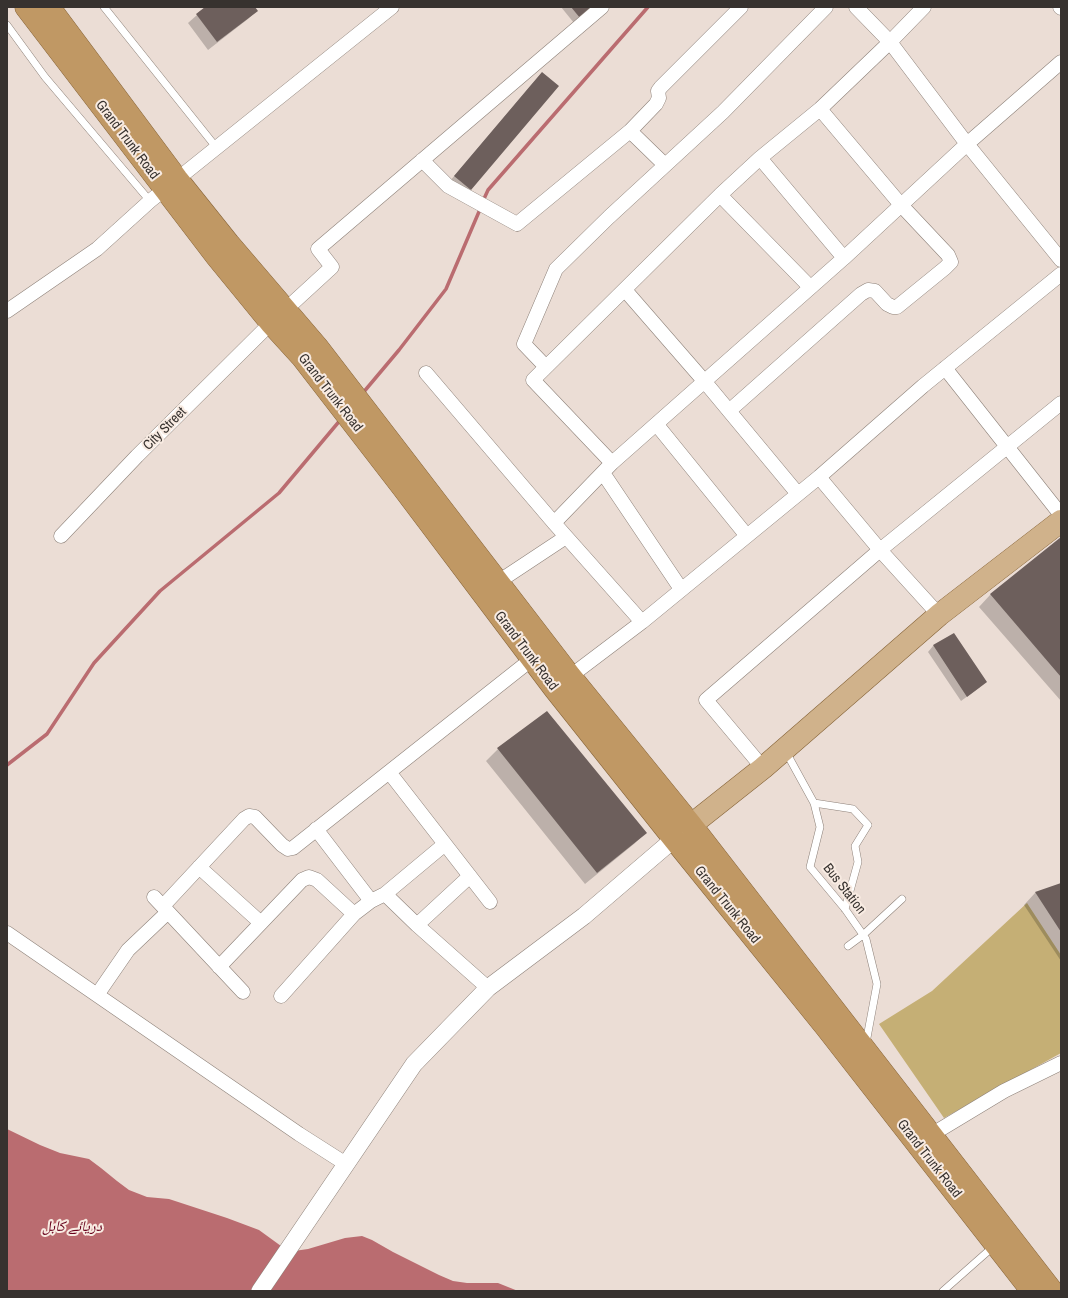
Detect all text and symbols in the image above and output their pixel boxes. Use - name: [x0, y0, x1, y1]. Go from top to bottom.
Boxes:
- street label: Grand Trunk Road: [92, 97, 162, 183]
- street label: Grand Trunk Road: [294, 351, 366, 435]
- street label: City Street: [140, 404, 190, 454]
- street label: Grand Trunk Road: [491, 608, 561, 694]
- street label: Bus Station: [819, 860, 869, 918]
- street label: Grand Trunk Road: [691, 863, 763, 947]
- street label: Grand Trunk Road: [893, 1117, 965, 1201]
- water label: دریائے کابل: [42, 1218, 102, 1236]

